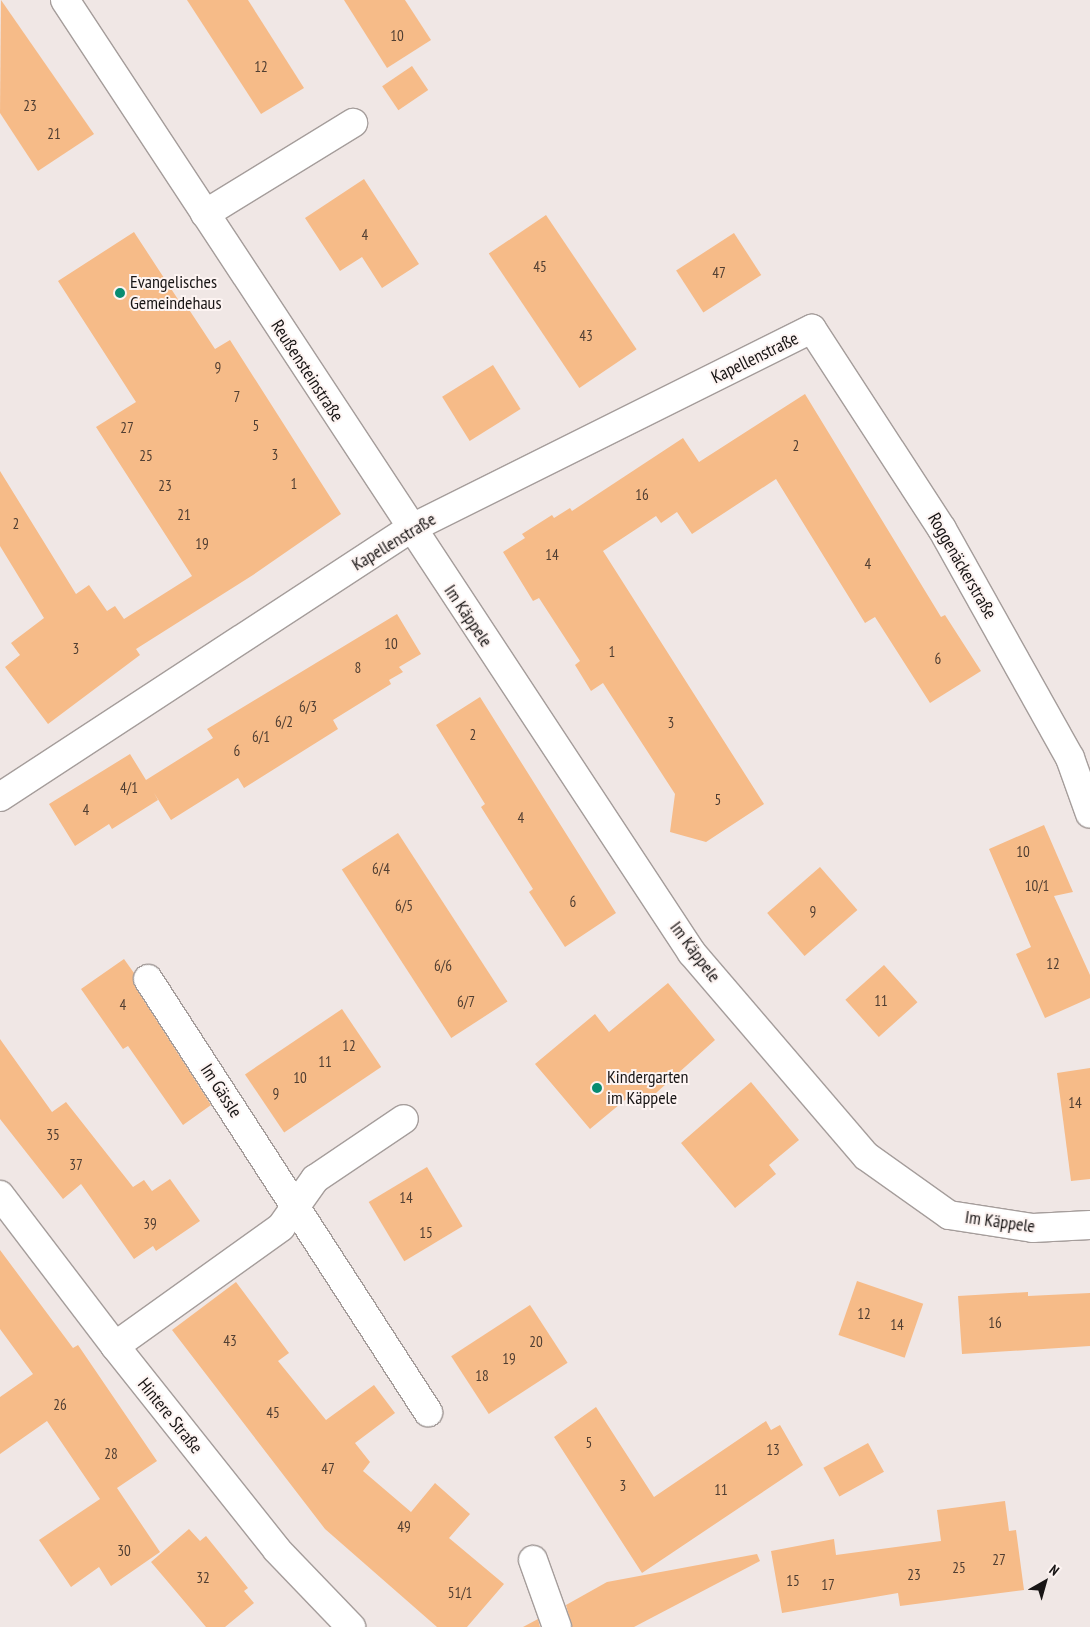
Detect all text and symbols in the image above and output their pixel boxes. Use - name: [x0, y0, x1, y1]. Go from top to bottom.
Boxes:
- house number: 10: [390, 27, 404, 45]
- house number: 12: [254, 58, 268, 76]
- house number: 23: [23, 97, 37, 115]
- house number: 21: [47, 125, 61, 143]
- house number: 4: [362, 226, 368, 244]
- house number: 45: [533, 258, 547, 276]
- house number: 47: [712, 264, 726, 282]
- place label: Evangelisches Gemeindehaus: [130, 272, 221, 314]
- marker: Evangelisches Gemeindehaus: [114, 287, 126, 299]
- street label: Reußensteinstraße: [266, 316, 348, 426]
- house number: 43: [579, 327, 593, 345]
- street label: Kapellenstraße: [708, 328, 802, 388]
- house number: 9: [215, 359, 221, 377]
- house number: 7: [234, 388, 240, 406]
- house number: 5: [253, 417, 259, 435]
- house number: 27: [120, 419, 134, 437]
- house number: 2: [793, 437, 799, 455]
- house number: 3: [272, 446, 278, 464]
- house number: 25: [139, 447, 153, 465]
- house number: 1: [291, 475, 297, 493]
- house number: 23: [158, 477, 172, 495]
- house number: 16: [635, 486, 649, 504]
- house number: 21: [177, 506, 191, 524]
- street label: Kapellenstraße: [348, 509, 440, 575]
- street label: Roggenäckerstraße: [923, 509, 1001, 623]
- house number: 2: [13, 515, 19, 533]
- house number: 19: [195, 535, 209, 553]
- house number: 14: [545, 546, 559, 564]
- house number: 4: [865, 555, 871, 573]
- street label: Im Käppele: [439, 581, 497, 651]
- house number: 10: [384, 635, 398, 653]
- house number: 3: [73, 640, 79, 658]
- house number: 1: [609, 643, 615, 661]
- house number: 6: [935, 650, 941, 668]
- house number: 8: [355, 659, 361, 677]
- house number: 6/3: [299, 698, 317, 716]
- house number: 6/2: [275, 713, 293, 731]
- house number: 3: [668, 714, 674, 732]
- house number: 2: [470, 726, 476, 744]
- house number: 6/1: [252, 728, 270, 746]
- house number: 6: [234, 742, 240, 760]
- house number: 4/1: [120, 779, 138, 797]
- house number: 5: [715, 791, 721, 809]
- house number: 4: [83, 801, 89, 819]
- house number: 4: [518, 809, 524, 827]
- house number: 10: [1016, 843, 1030, 861]
- house number: 6/4: [372, 860, 390, 878]
- house number: 10/1: [1025, 877, 1049, 895]
- house number: 6: [570, 893, 576, 911]
- house number: 6/5: [395, 897, 413, 915]
- house number: 9: [810, 903, 816, 921]
- street label: Im Käppele: [665, 917, 725, 987]
- house number: 12: [1046, 955, 1060, 973]
- house number: 6/6: [434, 957, 452, 975]
- house number: 11: [874, 992, 888, 1010]
- house number: 6/7: [457, 993, 475, 1011]
- house number: 4: [120, 996, 126, 1014]
- house number: 12: [342, 1037, 356, 1055]
- house number: 11: [318, 1053, 332, 1071]
- street label: Im Gässle: [196, 1060, 246, 1122]
- place label: Kindergarten im Käppele: [607, 1067, 688, 1110]
- house number: 10: [293, 1069, 307, 1087]
- marker: Kindergarten im Käppele: [591, 1082, 603, 1094]
- house number: 9: [273, 1085, 279, 1103]
- house number: 14: [1068, 1094, 1082, 1112]
- house number: 35: [46, 1126, 60, 1144]
- house number: 37: [69, 1156, 83, 1174]
- house number: 14: [399, 1189, 413, 1207]
- street label: Im Käppele: [964, 1206, 1036, 1238]
- house number: 39: [143, 1215, 157, 1233]
- house number: 15: [419, 1224, 433, 1242]
- house number: 12: [857, 1305, 871, 1323]
- house number: 16: [988, 1314, 1002, 1332]
- house number: 14: [890, 1316, 904, 1334]
- house number: 43: [223, 1332, 237, 1350]
- house number: 20: [529, 1333, 543, 1351]
- house number: 19: [502, 1350, 516, 1368]
- house number: 18: [475, 1367, 489, 1385]
- street label: Hintere Straße: [133, 1374, 207, 1458]
- house number: 26: [53, 1396, 67, 1414]
- house number: 45: [266, 1404, 280, 1422]
- house number: 5: [586, 1434, 592, 1452]
- house number: 13: [766, 1441, 780, 1459]
- house number: 28: [104, 1445, 118, 1463]
- house number: 47: [321, 1460, 335, 1478]
- house number: 3: [620, 1477, 626, 1495]
- house number: 11: [714, 1481, 728, 1499]
- house number: 49: [397, 1518, 411, 1536]
- house number: 30: [117, 1542, 131, 1560]
- house number: 27: [992, 1551, 1006, 1569]
- north arrow: [1020, 1557, 1070, 1607]
- house number: 25: [952, 1559, 966, 1577]
- text: N: [1046, 1561, 1063, 1580]
- house number: 23: [907, 1566, 921, 1584]
- house number: 32: [196, 1569, 210, 1587]
- house number: 15: [786, 1572, 800, 1590]
- house number: 17: [821, 1576, 835, 1594]
- house number: 51/1: [448, 1584, 472, 1602]

